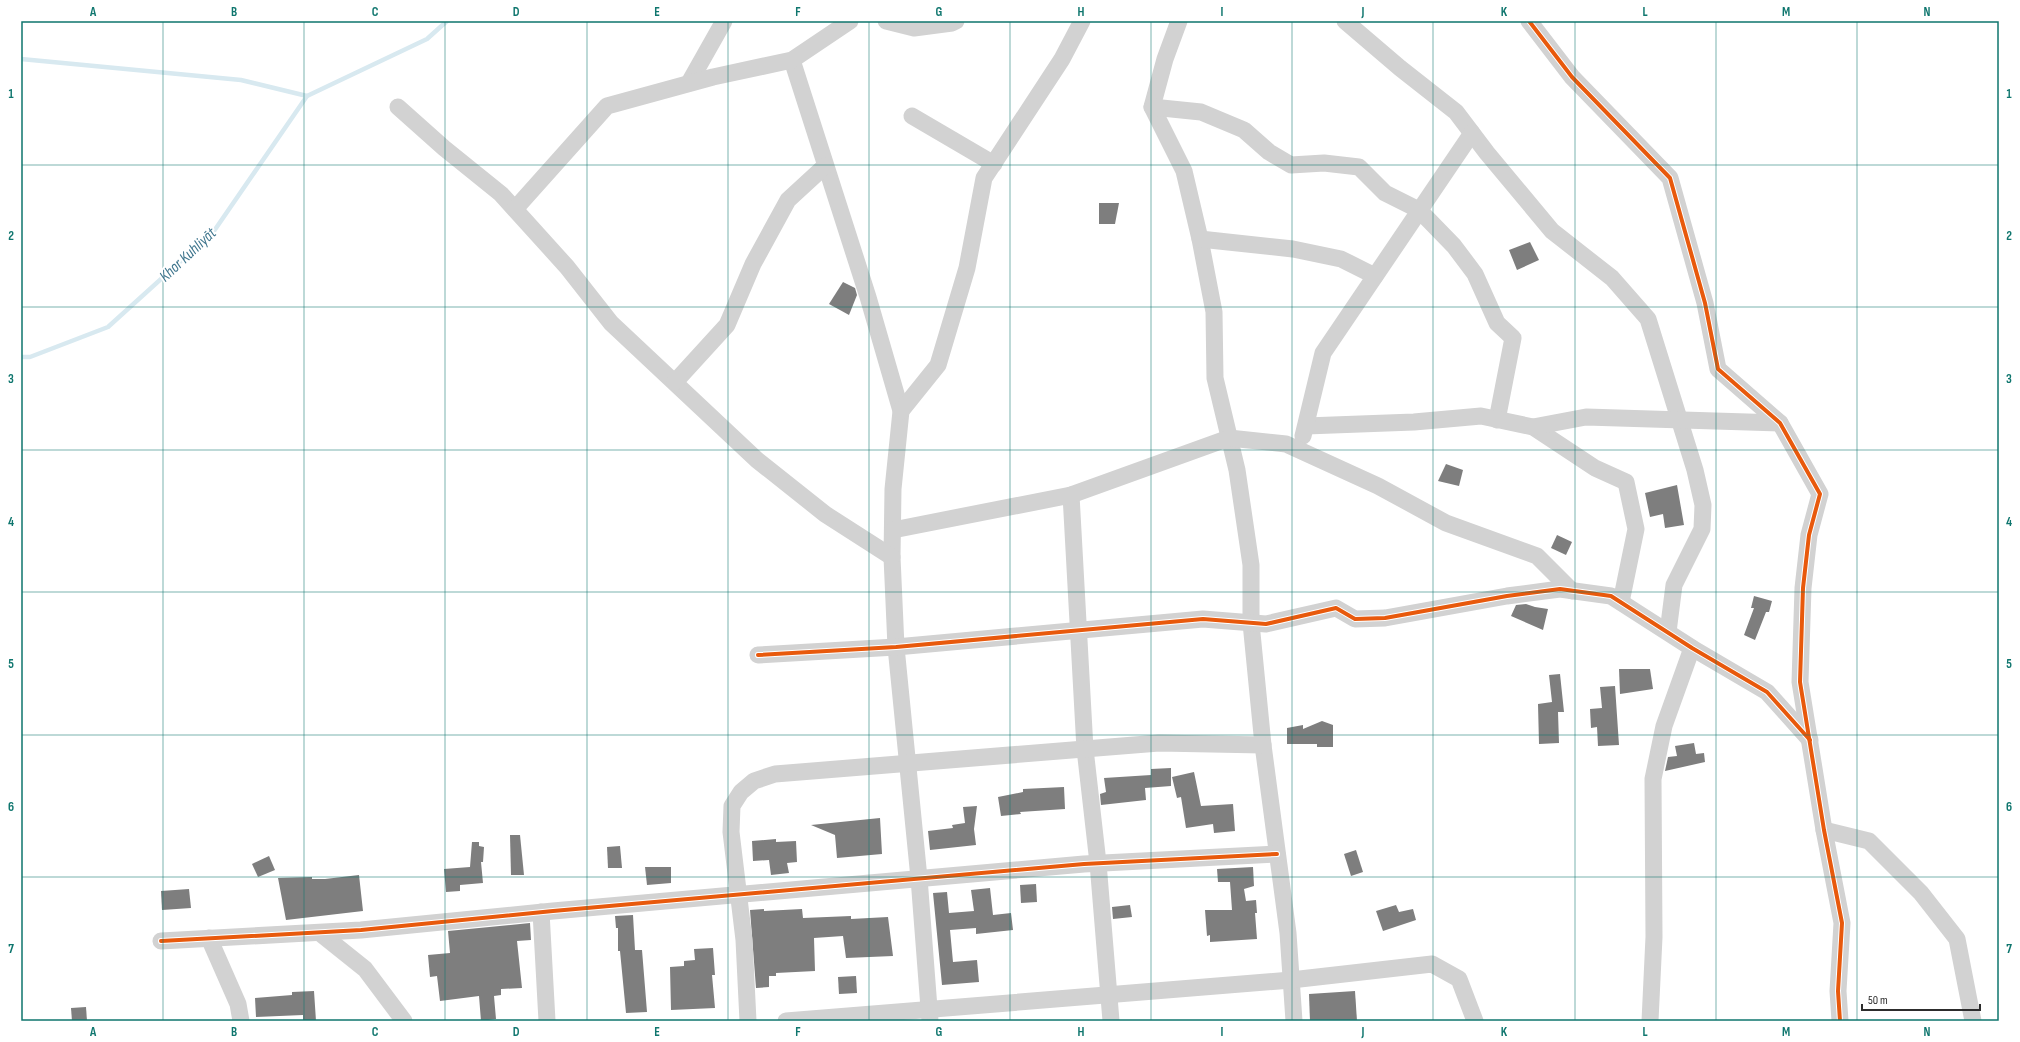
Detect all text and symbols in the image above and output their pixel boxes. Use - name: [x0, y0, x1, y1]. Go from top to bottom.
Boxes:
- text: A: [89, 4, 97, 20]
- text: B: [231, 4, 237, 20]
- text: C: [372, 4, 379, 20]
- text: D: [513, 4, 520, 20]
- text: E: [654, 4, 660, 20]
- text: F: [795, 4, 801, 20]
- text: G: [936, 4, 943, 20]
- text: H: [1078, 4, 1085, 20]
- text: I: [1221, 4, 1224, 20]
- text: J: [1361, 4, 1365, 20]
- text: K: [1501, 4, 1508, 20]
- text: L: [1642, 4, 1648, 20]
- text: M: [1782, 4, 1790, 20]
- text: N: [1924, 4, 1931, 20]
- text: 1: [8, 86, 14, 102]
- text: 1: [2006, 86, 2012, 102]
- water label: Khor Kuhliyāt: [156, 223, 221, 286]
- text: 2: [8, 228, 14, 244]
- text: 2: [2006, 228, 2012, 244]
- text: 3: [8, 371, 14, 387]
- text: 3: [2006, 371, 2012, 387]
- text: 4: [8, 514, 14, 530]
- text: 4: [2006, 514, 2012, 530]
- text: 5: [8, 656, 14, 672]
- text: 5: [2006, 656, 2012, 672]
- text: 6: [8, 799, 14, 815]
- text: 6: [2006, 799, 2012, 815]
- text: 7: [8, 941, 14, 957]
- text: 7: [2006, 941, 2012, 957]
- scale bar: [1862, 986, 1980, 1012]
- text: 50 m: [1868, 993, 1888, 1008]
- text: A: [89, 1024, 97, 1040]
- text: B: [231, 1024, 237, 1040]
- text: C: [372, 1024, 379, 1040]
- text: D: [513, 1024, 520, 1040]
- text: E: [654, 1024, 660, 1040]
- text: F: [795, 1024, 801, 1040]
- text: G: [936, 1024, 943, 1040]
- text: H: [1078, 1024, 1085, 1040]
- text: I: [1221, 1024, 1224, 1040]
- text: J: [1361, 1024, 1365, 1040]
- text: K: [1501, 1024, 1508, 1040]
- text: L: [1642, 1024, 1648, 1040]
- text: M: [1782, 1024, 1790, 1040]
- text: N: [1924, 1024, 1931, 1040]

